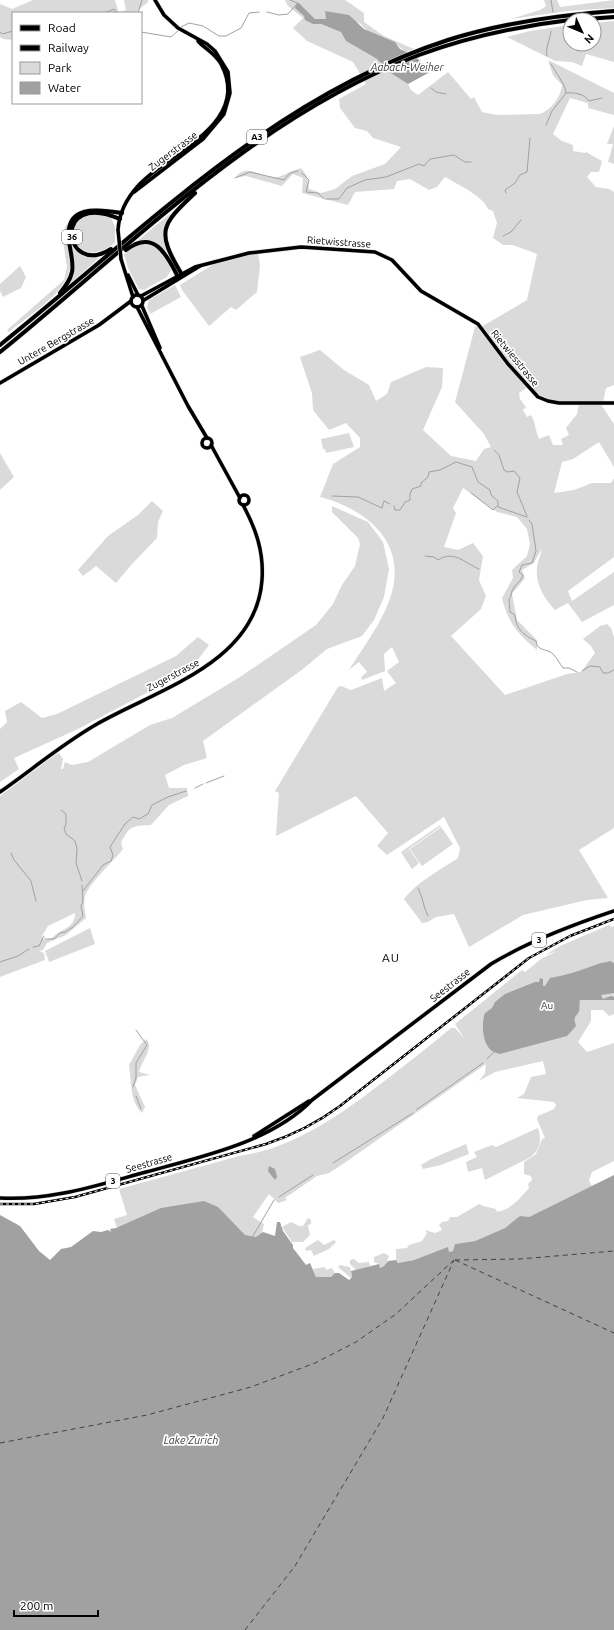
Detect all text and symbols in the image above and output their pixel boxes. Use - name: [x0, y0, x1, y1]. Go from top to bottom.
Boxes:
- legend: [12, 12, 142, 104]
- north arrow: [562, 12, 602, 52]
- text: Road: [48, 21, 76, 34]
- text: N: [582, 32, 596, 46]
- text: Railway: [48, 41, 89, 54]
- text: Park: [48, 61, 72, 74]
- water label: Aabach-Weiher: [369, 61, 444, 73]
- text: Water: [48, 81, 81, 94]
- street label: Zugerstrasse: [147, 129, 199, 173]
- road number: A3: [247, 130, 267, 144]
- road number: 36: [62, 230, 82, 244]
- street label: Rietwisstrasse: [307, 234, 371, 250]
- street label: Untere Bergstrasse: [16, 315, 96, 367]
- street label: Rietwiesstrasse: [489, 328, 541, 388]
- street label: Zugerstrasse: [145, 657, 201, 693]
- road number: 3: [532, 933, 546, 947]
- district label: AU: [382, 951, 400, 964]
- street label: Seestrasse: [428, 966, 472, 1004]
- park label: Au: [541, 1000, 553, 1011]
- street label: Seestrasse: [125, 1151, 173, 1175]
- road number: 3: [106, 1174, 120, 1188]
- water label: Lake Zurich: [164, 1434, 218, 1446]
- scale bar: [14, 1592, 98, 1618]
- text: 200 m: [20, 1599, 53, 1612]

